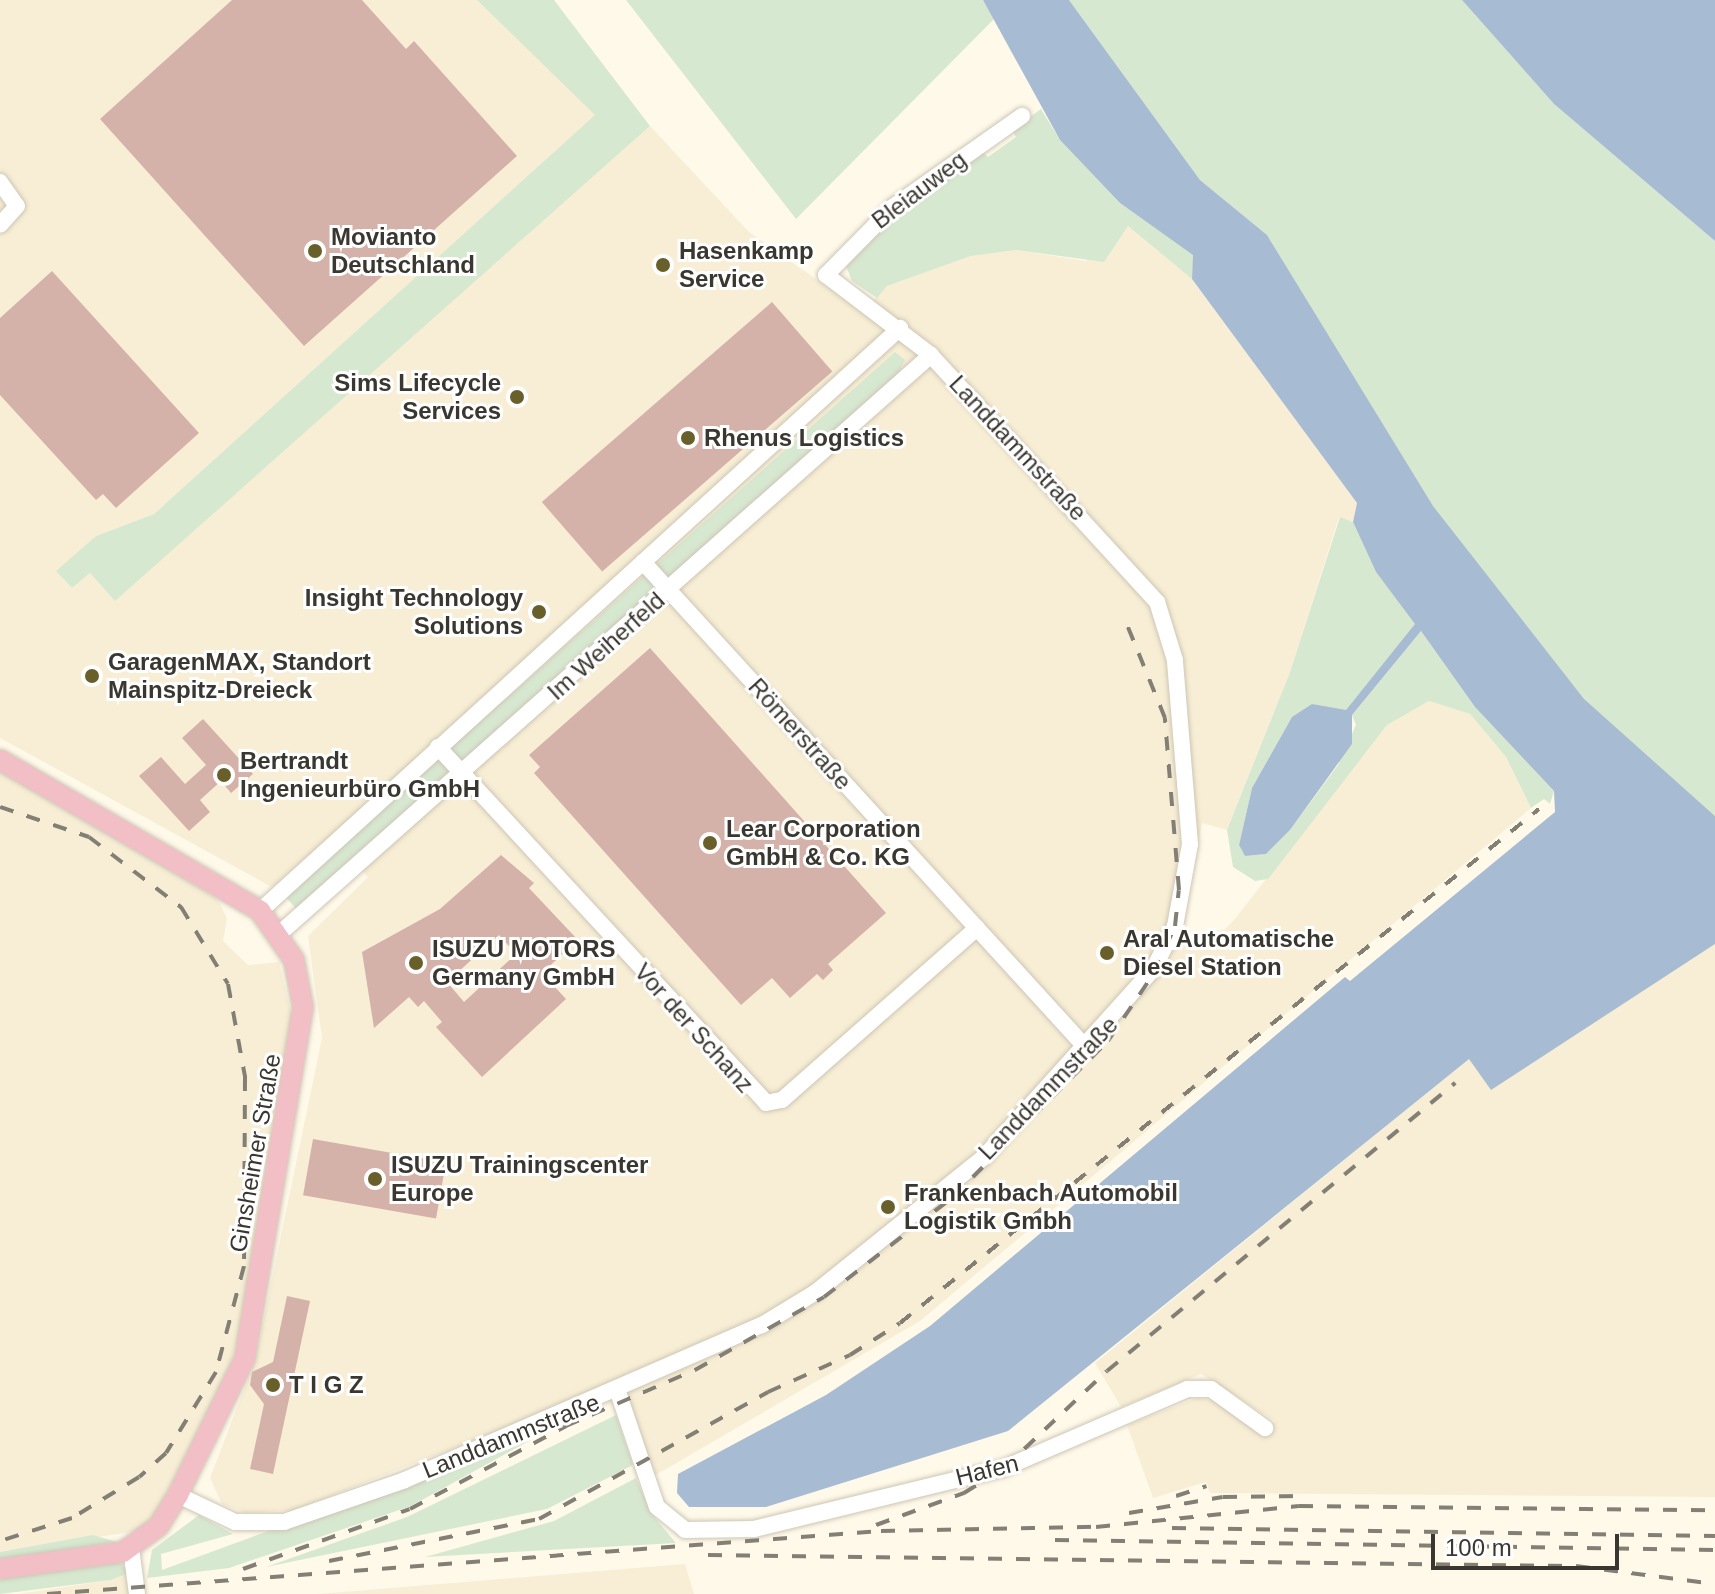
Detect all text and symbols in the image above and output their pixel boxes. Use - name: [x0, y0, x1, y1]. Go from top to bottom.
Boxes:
- street label: Bleiauweg: [866, 145, 972, 235]
- place label: Movianto Deutschland: [331, 223, 475, 279]
- place label: Hasenkamp Service: [679, 237, 814, 293]
- marker: Movianto Deutschland: [306, 242, 324, 260]
- marker: Hasenkamp Service: [654, 256, 672, 274]
- place label: Sims Lifecycle Services: [334, 369, 501, 425]
- street label: Landdammstraße: [943, 369, 1093, 527]
- marker: Sims Lifecycle Services: [508, 388, 526, 406]
- place label: Rhenus Logistics: [704, 424, 904, 452]
- marker: Rhenus Logistics: [679, 429, 697, 447]
- place label: Insight Technology Solutions: [305, 584, 523, 640]
- street label: Im Weiherfeld: [542, 586, 670, 706]
- marker: Insight Technology Solutions: [530, 603, 548, 621]
- place label: GaragenMAX, Standort Mainspitz-Dreieck: [108, 648, 371, 704]
- marker: GaragenMAX, Standort Mainspitz-Dreieck: [83, 667, 101, 685]
- street label: Römerstraße: [742, 672, 858, 796]
- place label: Bertrandt Ingenieurbüro GmbH: [240, 747, 480, 803]
- marker: Bertrandt Ingenieurbüro GmbH: [215, 766, 233, 784]
- place label: Lear Corporation GmbH & Co. KG: [726, 815, 921, 871]
- marker: Lear Corporation GmbH & Co. KG: [701, 834, 719, 852]
- place label: Aral Automatische Diesel Station: [1123, 925, 1335, 981]
- place label: ISUZU MOTORS Germany GmbH: [432, 935, 616, 991]
- marker: Aral Automatische Diesel Station: [1098, 944, 1116, 962]
- marker: ISUZU MOTORS Germany GmbH: [407, 954, 425, 972]
- street label: Vor der Schanz: [628, 957, 760, 1099]
- street label: Landdammstraße: [972, 1010, 1124, 1166]
- street label: Ginsheimer Straße: [223, 1051, 287, 1255]
- place label: ISUZU Trainingscenter Europe: [391, 1151, 648, 1207]
- marker: ISUZU Trainingscenter Europe: [366, 1170, 384, 1188]
- place label: Frankenbach Automobil Logistik Gmbh: [904, 1179, 1179, 1235]
- marker: Frankenbach Automobil Logistik Gmbh: [879, 1198, 897, 1216]
- place label: T I G Z: [289, 1371, 364, 1399]
- marker: T I G Z: [264, 1376, 282, 1394]
- street label: Landdammstraße: [418, 1387, 604, 1485]
- street label: Hafen: [952, 1448, 1022, 1492]
- scale bar: [1435, 1518, 1623, 1568]
- text: 100 m: [1445, 1534, 1512, 1561]

